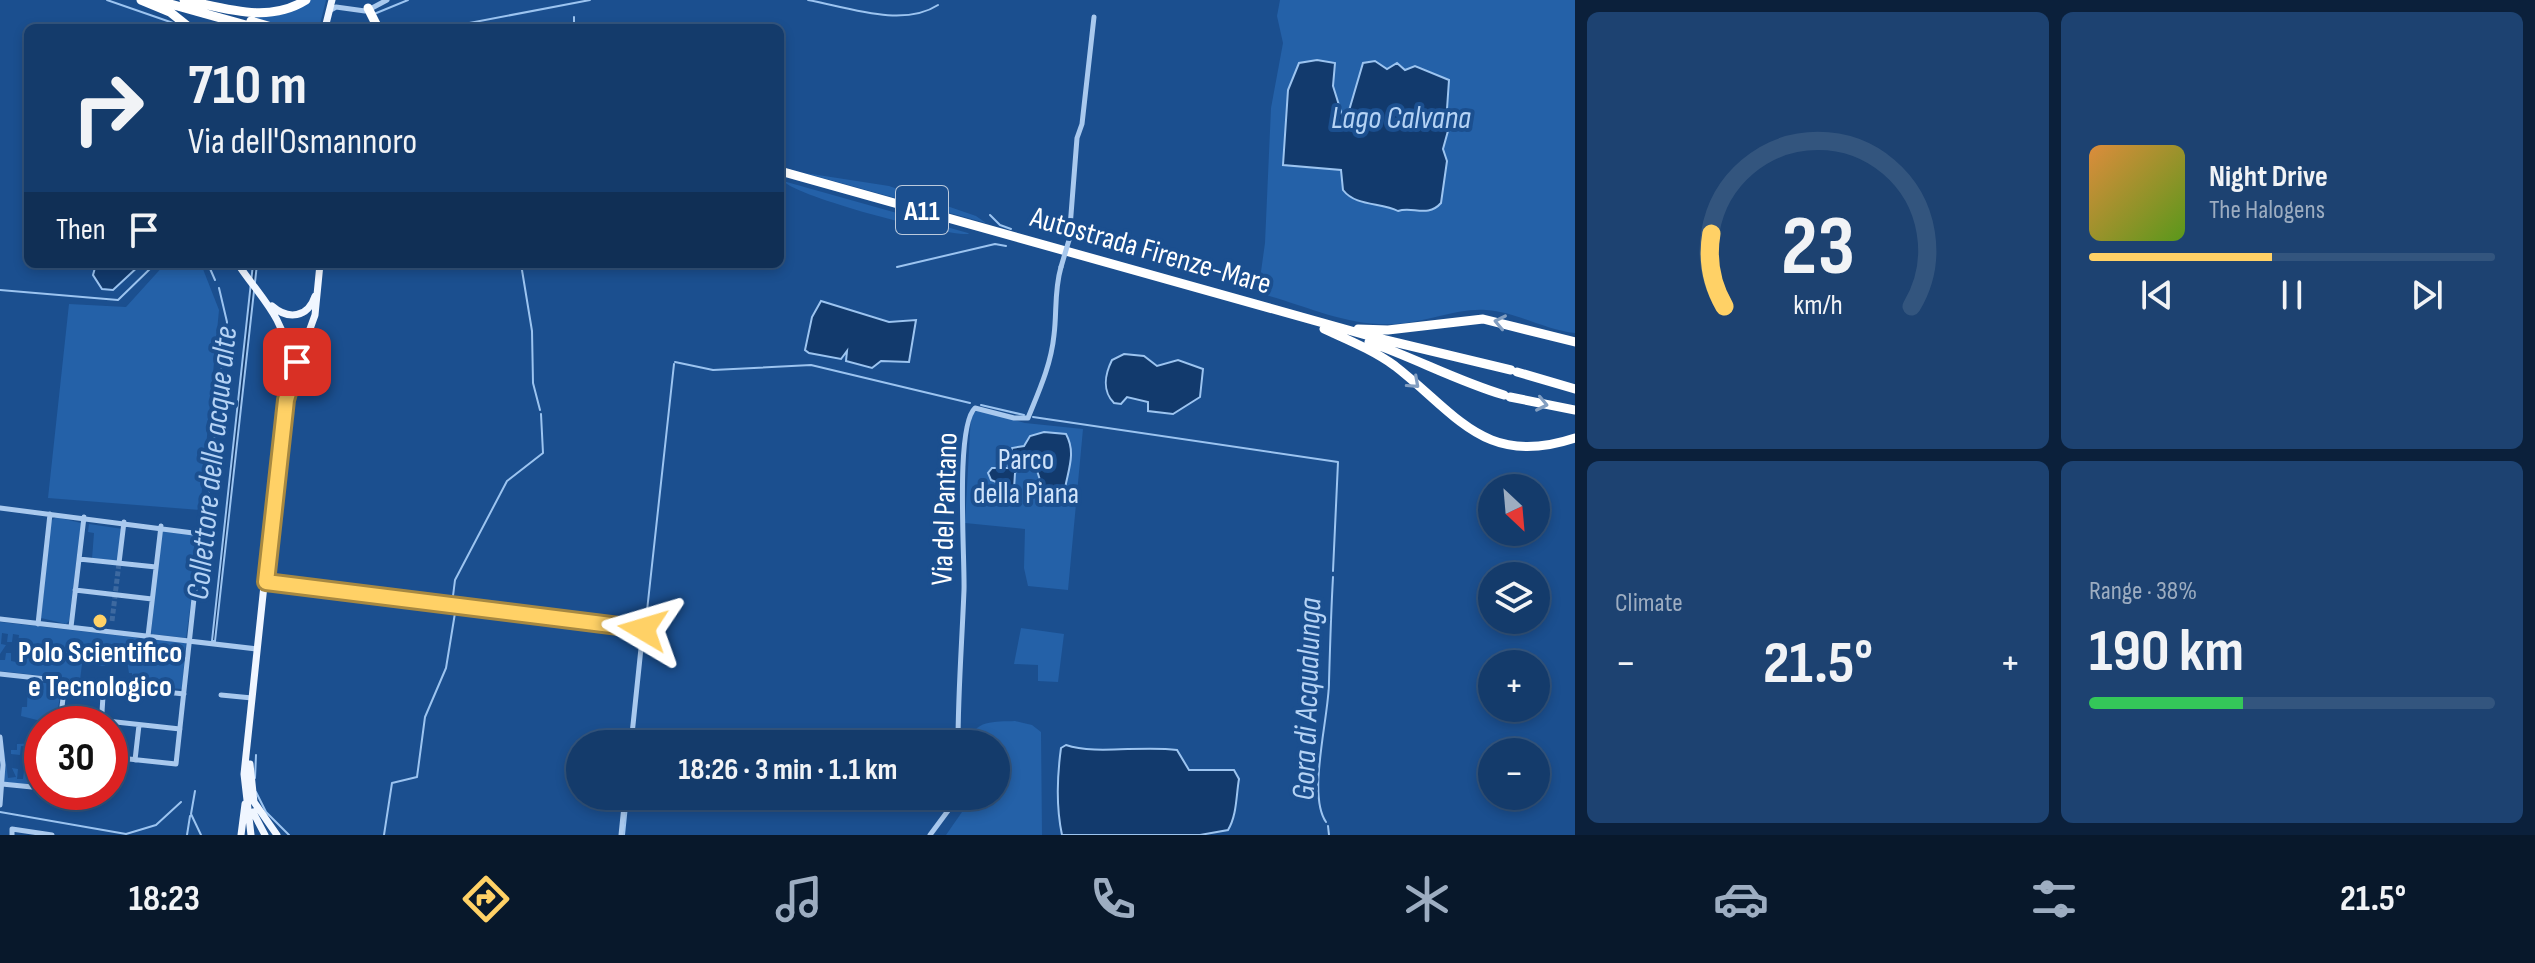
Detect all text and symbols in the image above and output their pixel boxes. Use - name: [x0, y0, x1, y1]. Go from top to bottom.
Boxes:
- text: 710 m: [188, 53, 307, 120]
- icon: right: [56, 56, 160, 160]
- water label: Lago Calvana: [1331, 99, 1471, 138]
- text: Via dell'Osmannoro: [188, 121, 417, 164]
- text: Night Drive: [2209, 159, 2328, 195]
- road number: A11: [896, 186, 948, 234]
- text: The Halogens: [2209, 195, 2325, 226]
- text: 23: [1781, 197, 1855, 297]
- street label: Autostrada Firenze-Mare: [1025, 199, 1275, 303]
- icon: arrive: [122, 208, 166, 252]
- text: Then: [56, 212, 106, 248]
- icon: previous: [2135, 273, 2179, 317]
- icon: pause: [2270, 273, 2314, 317]
- icon: next: [2405, 273, 2449, 317]
- text: km/h: [1793, 288, 1843, 323]
- one-way arrow: [1493, 314, 1507, 331]
- water label: Collettore delle acque alte: [179, 325, 246, 602]
- pin: [263, 328, 331, 396]
- icon: arrive: [275, 340, 319, 384]
- one-way arrow: [1405, 373, 1420, 388]
- one-way arrow: [1535, 395, 1549, 412]
- street label: Via del Pantano: [924, 432, 966, 586]
- park label: Parco della Piana: [973, 442, 1079, 512]
- north arrow: [1478, 474, 1550, 546]
- map controls: [1478, 474, 1550, 810]
- button: layers: [1478, 562, 1550, 634]
- text: Range · 38%: [2089, 576, 2197, 607]
- position arrow: [601, 587, 685, 671]
- text: Climate: [1615, 588, 1683, 619]
- water label: Gora di Acqualunga: [1284, 597, 1331, 801]
- marker: Polo Scientifico e Tecnologico: [91, 612, 109, 630]
- text: 190 km: [2089, 616, 2244, 688]
- text: 21.5°: [1763, 628, 1873, 700]
- place label: Polo Scientifico e Tecnologico: [18, 635, 182, 705]
- text: −: [1615, 637, 1637, 690]
- text: +: [1999, 637, 2021, 690]
- button: +: [1478, 650, 1550, 722]
- speed limit sign: 30: [24, 706, 128, 810]
- button: −: [1478, 738, 1550, 810]
- text: 18:26 · 3 min · 1.1 km: [679, 752, 897, 788]
- icon: directions: [458, 871, 514, 927]
- icon: music: [771, 871, 827, 927]
- icon: phone: [1085, 871, 1141, 927]
- icon: climate: [1399, 871, 1455, 927]
- icon: car: [1713, 871, 1769, 927]
- icon: filters: [2026, 871, 2082, 927]
- text: 18:23: [129, 878, 200, 921]
- text: 21.5°: [2340, 878, 2406, 921]

